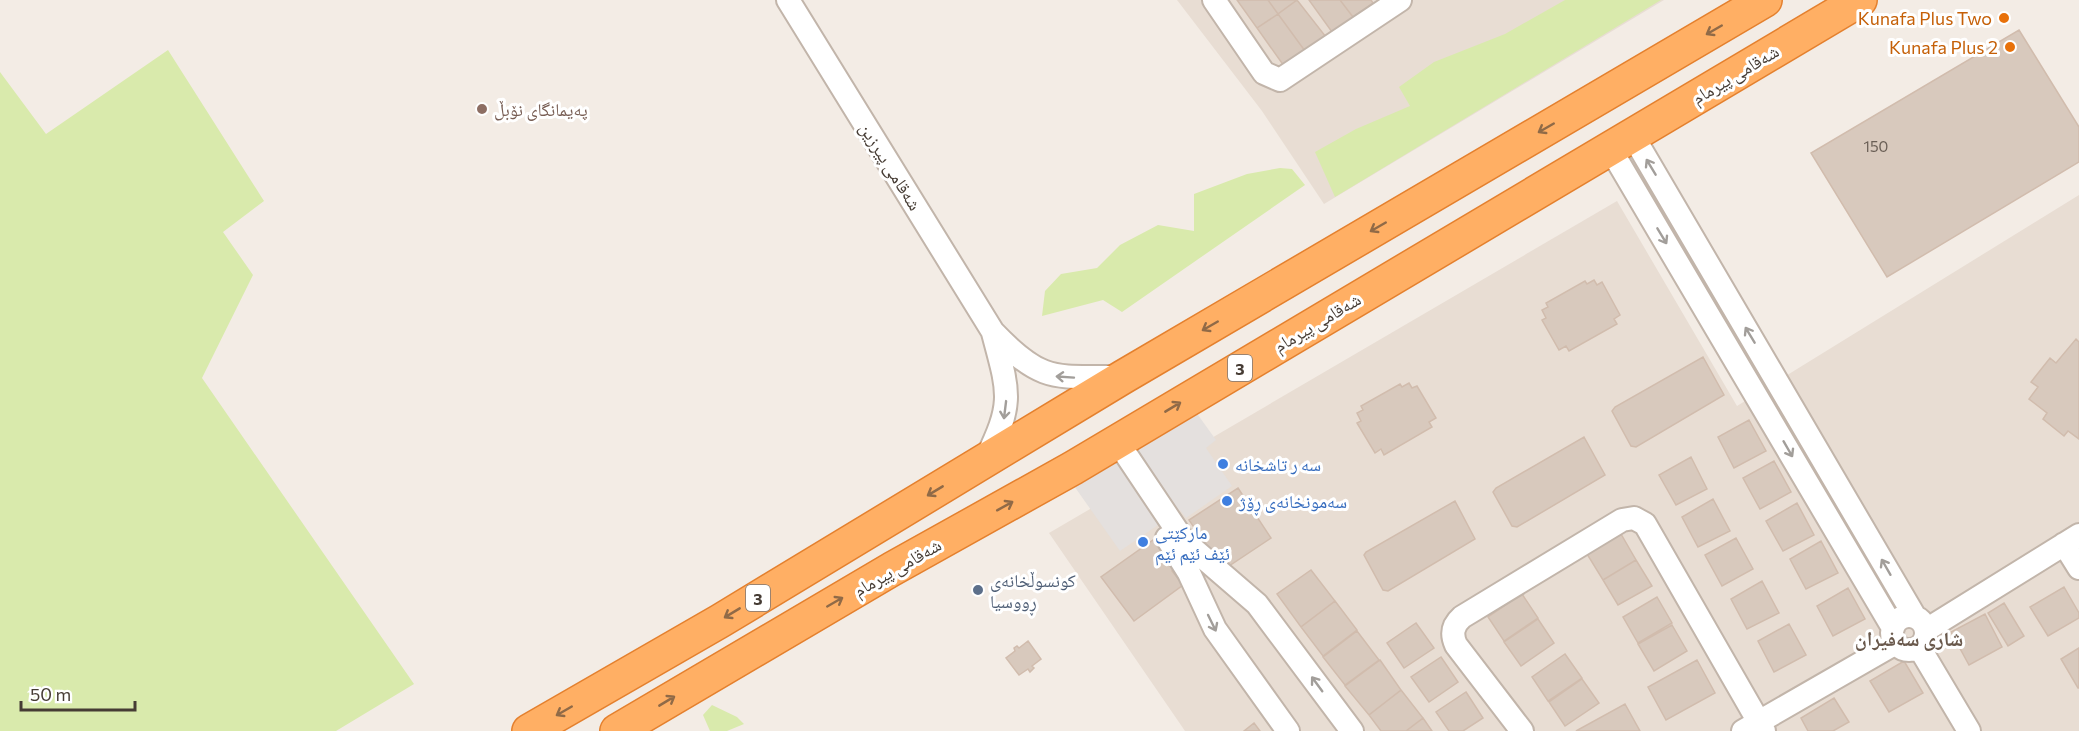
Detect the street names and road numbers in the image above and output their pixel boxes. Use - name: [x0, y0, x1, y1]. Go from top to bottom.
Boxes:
- street label: شەقامی پیرمام: [1688, 39, 1784, 110]
- street label: شەقامی پیرزین: [854, 118, 927, 215]
- street label: شەقامی پیرمام: [1270, 287, 1366, 358]
- road number: 3: [1228, 355, 1252, 381]
- street label: شەقامی پیرمام: [849, 533, 946, 603]
- road number: 3: [746, 585, 770, 611]

